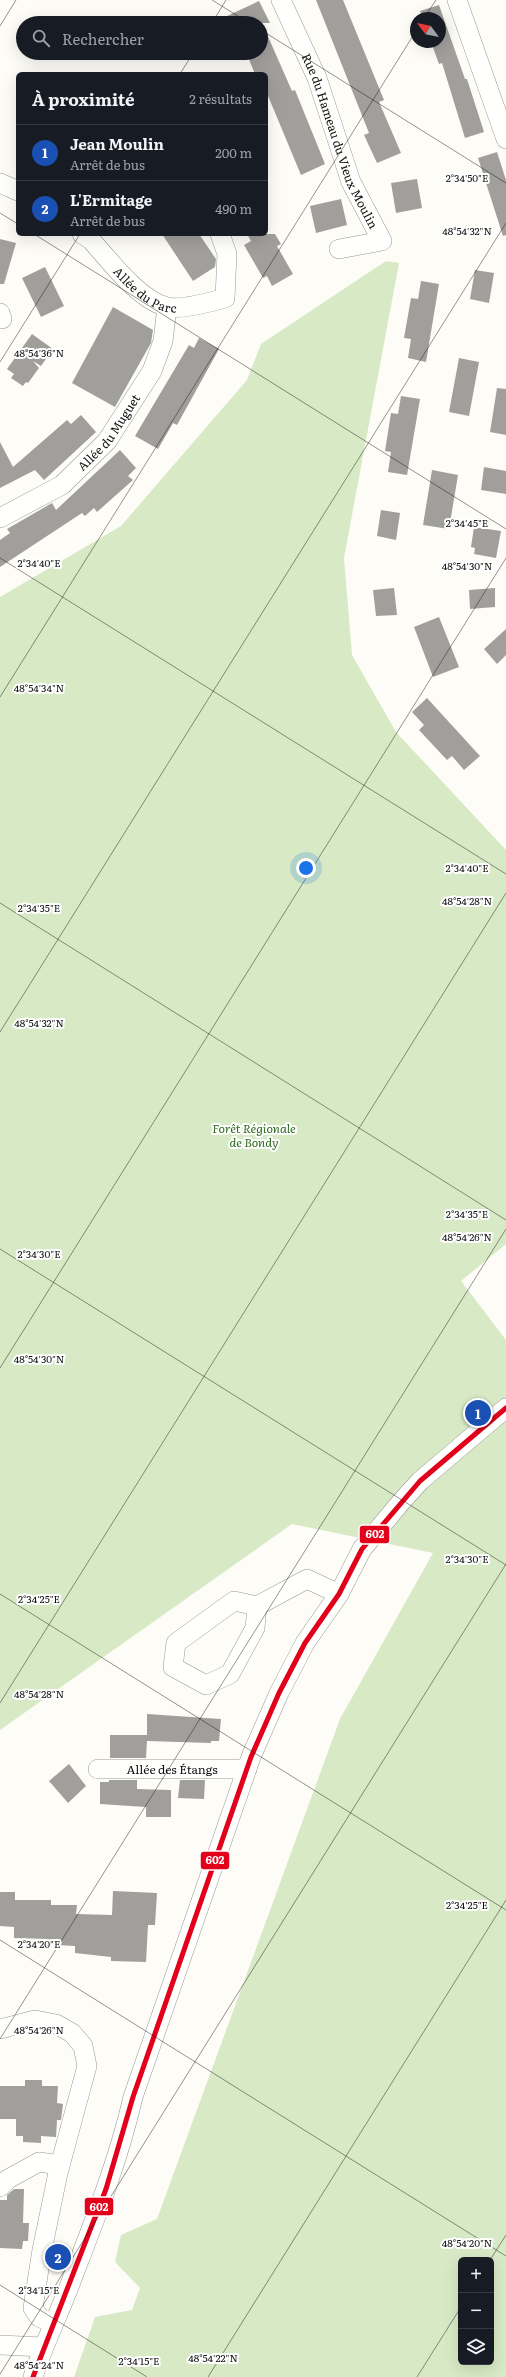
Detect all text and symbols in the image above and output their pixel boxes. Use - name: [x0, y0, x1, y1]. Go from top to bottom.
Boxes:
- north arrow: [410, 12, 446, 48]
- search box: [16, 16, 268, 60]
- icon: search: [30, 27, 52, 49]
- text: Rechercher: [62, 27, 144, 50]
- street label: Rue du Hameau du Vieux Moulin: [298, 50, 383, 232]
- text: À proximité: [32, 86, 135, 111]
- text: 2 résultats: [189, 89, 252, 108]
- text: Jean Moulin: [70, 132, 164, 155]
- text: 1: [42, 143, 48, 162]
- text: 200 m: [215, 143, 252, 162]
- text: Arrêt de bus: [70, 155, 145, 174]
- text: 2°34'50"E: [446, 170, 488, 185]
- text: L'Ermitage: [70, 188, 152, 211]
- text: 2: [42, 199, 48, 218]
- text: 490 m: [215, 199, 252, 218]
- text: Arrêt de bus: [70, 211, 145, 230]
- text: 48°54'32"N: [442, 223, 492, 238]
- street label: Allée du Parc: [109, 263, 177, 317]
- text: 48°54'36"N: [14, 345, 64, 360]
- street label: Allée du Muguet: [73, 390, 144, 475]
- text: 2°34'45"E: [446, 515, 488, 530]
- text: 2°34'40"E: [17, 555, 61, 570]
- text: 48°54'30"N: [442, 558, 492, 573]
- text: 48°54'34"N: [14, 680, 64, 695]
- your location: [296, 858, 316, 878]
- text: 2°34'40"E: [445, 860, 489, 875]
- text: 48°54'28"N: [442, 893, 492, 908]
- text: 2°34'35"E: [18, 900, 60, 915]
- text: 48°54'32"N: [14, 1015, 64, 1030]
- park label: Forêt Régionale de Bondy: [212, 1119, 296, 1151]
- text: 2°34'35"E: [446, 1206, 488, 1221]
- text: 48°54'26"N: [442, 1229, 492, 1244]
- text: 2°34'30"E: [17, 1246, 61, 1261]
- text: 48°54'30"N: [14, 1351, 64, 1366]
- pin: 1: [465, 1398, 491, 1428]
- line badge: 602: [359, 1525, 390, 1544]
- text: 602: [366, 1525, 385, 1541]
- text: 2°34'30"E: [445, 1551, 489, 1566]
- text: 2°34'25"E: [18, 1591, 60, 1606]
- text: 48°54'28"N: [14, 1686, 64, 1701]
- street label: Allée des Étangs: [126, 1760, 218, 1778]
- line badge: 602: [200, 1851, 230, 1870]
- text: 602: [206, 1851, 225, 1867]
- text: 2°34'25"E: [446, 1897, 488, 1912]
- text: 2°34'20"E: [18, 1936, 60, 1951]
- text: 48°54'26"N: [14, 2022, 64, 2037]
- line badge: 602: [84, 2197, 114, 2216]
- text: 602: [90, 2198, 109, 2214]
- text: 48°54'20"N: [442, 2235, 492, 2250]
- pin: 2: [45, 2242, 71, 2272]
- map controls: [458, 2257, 494, 2365]
- button: +: [458, 2257, 494, 2293]
- text: 2°34'15"E: [19, 2282, 59, 2297]
- button: −: [458, 2293, 494, 2329]
- button: layers: [458, 2329, 494, 2365]
- text: 48°54'22"N: [188, 2350, 238, 2365]
- text: 2°34'15"E: [119, 2353, 159, 2368]
- text: 48°54'24"N: [14, 2357, 64, 2372]

